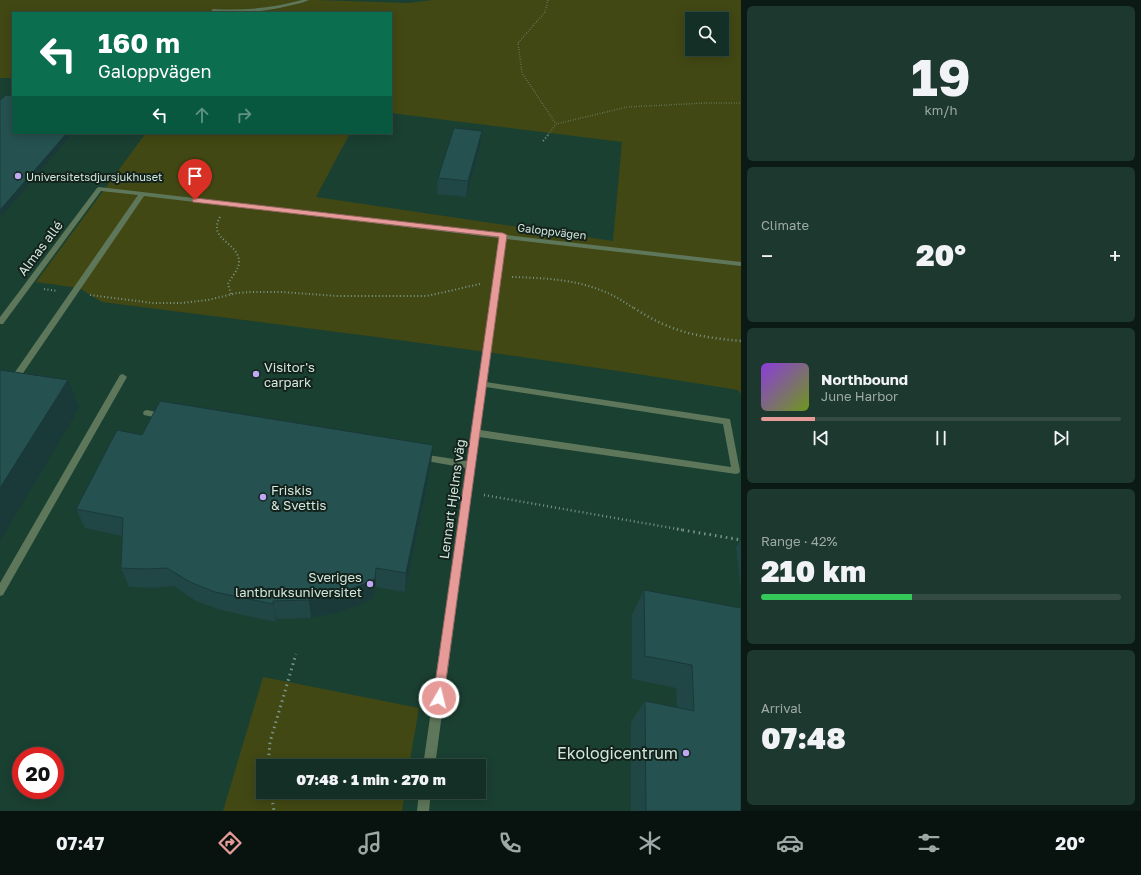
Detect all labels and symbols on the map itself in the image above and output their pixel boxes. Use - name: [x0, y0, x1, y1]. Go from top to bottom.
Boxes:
- pin: [178, 159, 212, 200]
- place label: Universitetsdjursjukhuset: [26, 170, 162, 183]
- marker: Universitetsdjursjukhuset: [13, 171, 23, 181]
- street label: Almas allé: [14, 217, 66, 279]
- street label: Galoppvägen: [517, 220, 587, 242]
- place label: Visitor's carpark: [264, 359, 315, 390]
- marker: Visitor's carpark: [251, 369, 261, 379]
- street label: Lennart Hjelms väg: [436, 438, 468, 560]
- place label: Friskis & Svettis: [271, 482, 326, 513]
- marker: Friskis & Svettis: [258, 492, 268, 502]
- place label: Sveriges lantbruksuniversitet: [235, 569, 362, 600]
- marker: Sveriges lantbruksuniversitet: [365, 579, 375, 589]
- position arrow: [418, 677, 460, 719]
- place label: Ekologicentrum: [557, 743, 678, 763]
- speed limit sign: 20: [12, 747, 64, 799]
- marker: Ekologicentrum: [681, 748, 691, 758]

